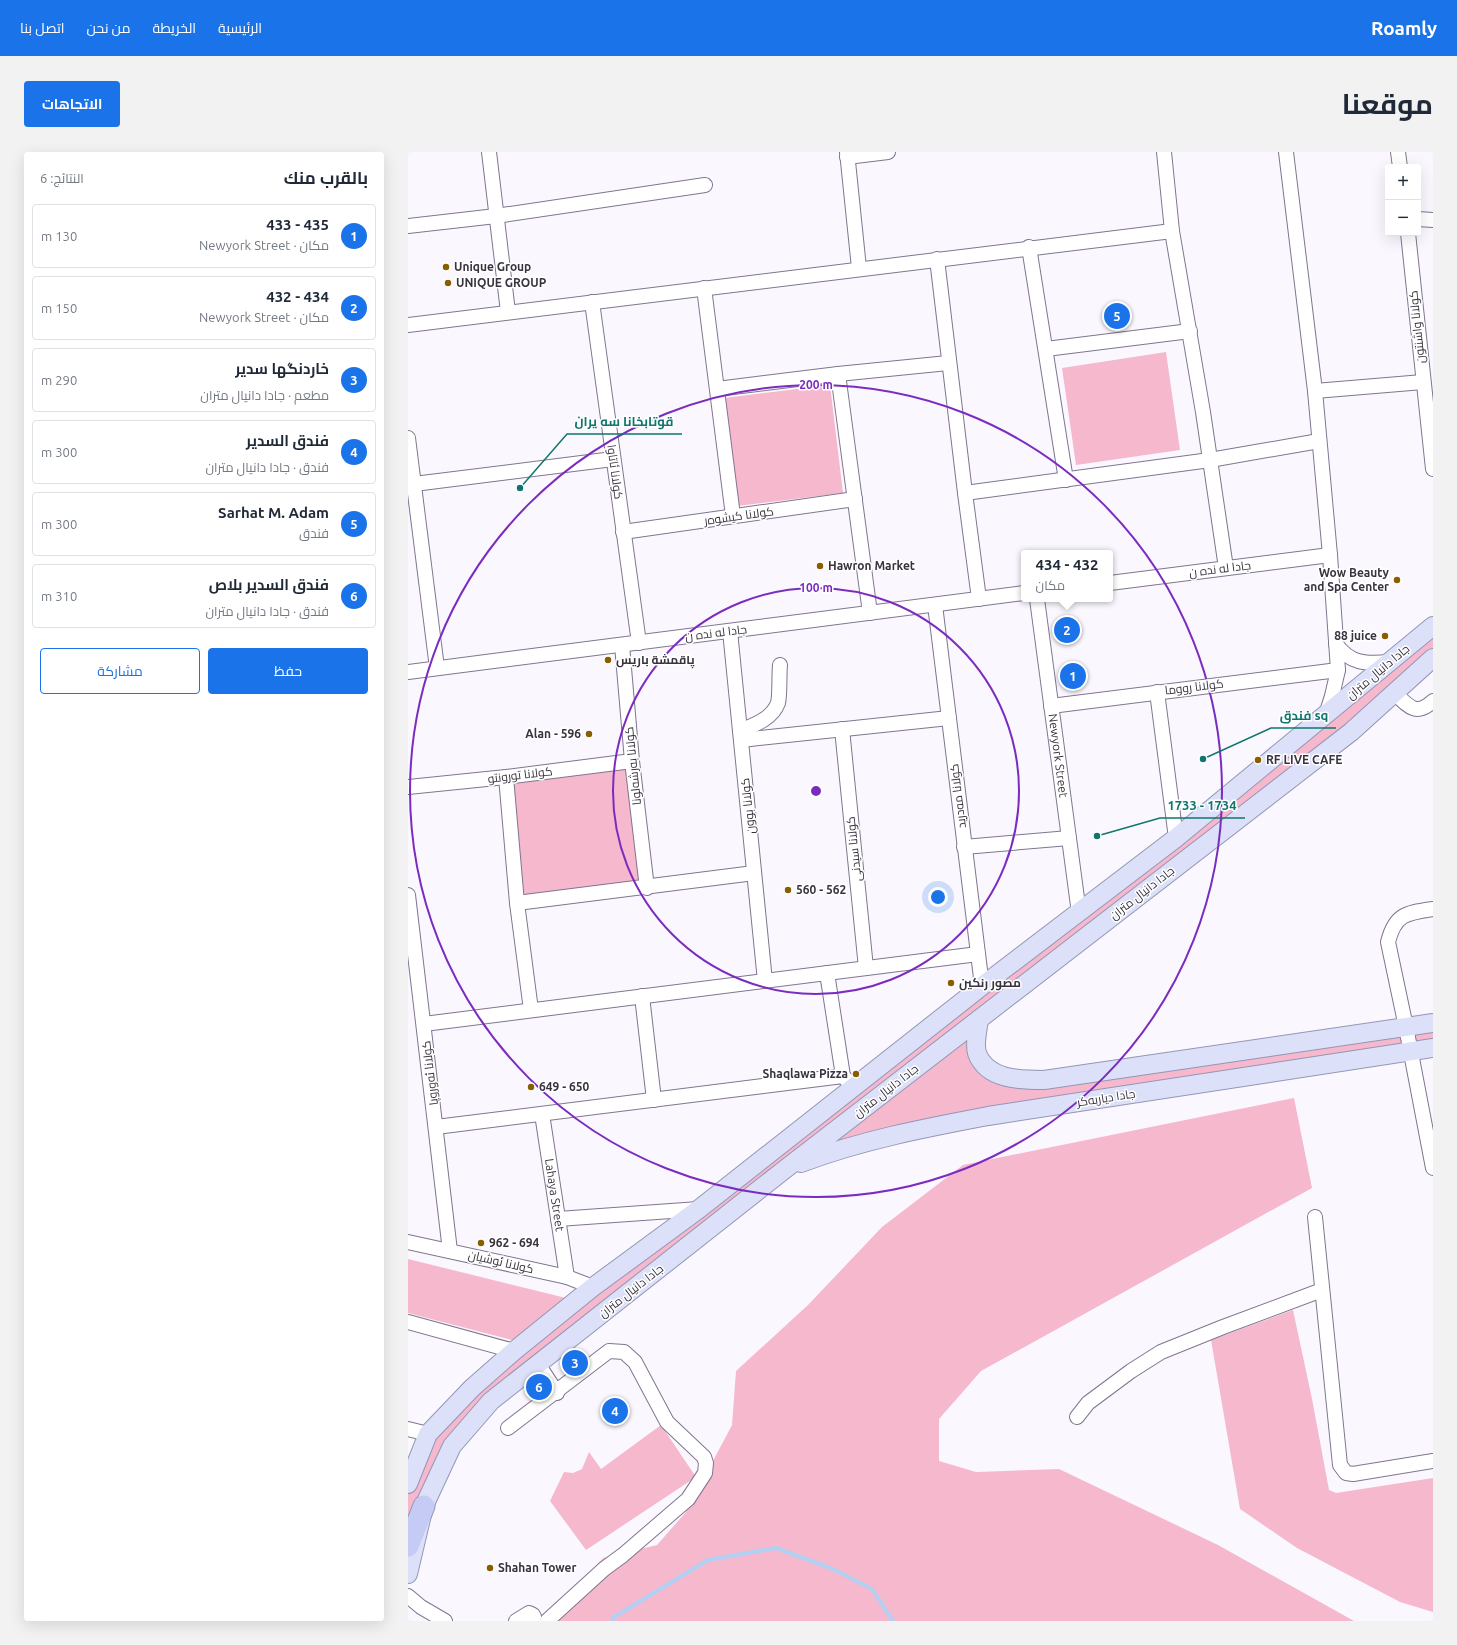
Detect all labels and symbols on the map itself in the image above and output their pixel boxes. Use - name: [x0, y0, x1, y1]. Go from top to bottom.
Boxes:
- place label: Unique Group: [454, 260, 531, 273]
- marker: Unique Group: [441, 262, 451, 272]
- place label: UNIQUE GROUP: [456, 276, 547, 289]
- marker: UNIQUE GROUP: [443, 278, 453, 288]
- street label: كولانا واشنتون: [1406, 290, 1428, 364]
- pin: 5: [1104, 301, 1130, 331]
- text: 200 m: [799, 378, 833, 391]
- callout: قوتابخانا سه يران: [567, 409, 682, 434]
- text: قوتابخانا سه يران: [575, 414, 673, 430]
- street label: كولانا ئاتاوا: [604, 444, 626, 500]
- street label: كولانا كیشوه‌ر: [702, 504, 775, 528]
- street label: جادا له نده ن: [1188, 558, 1252, 580]
- place label: Hawron Market: [828, 559, 915, 572]
- marker: Hawron Market: [815, 561, 825, 571]
- place label: Wow Beauty and Spa Center: [1304, 566, 1390, 593]
- marker: Wow Beauty and Spa Center: [1392, 575, 1402, 585]
- text: 100 m: [799, 581, 833, 594]
- pin: 2: [1054, 615, 1080, 645]
- street label: جادا له نده ن: [684, 622, 748, 644]
- place label: 88 juice: [1334, 629, 1377, 642]
- marker: 88 juice: [1380, 631, 1390, 641]
- street label: جادا دانيال متران: [1344, 642, 1412, 702]
- place label: پاقمشة باريس: [616, 653, 695, 669]
- marker: پاقمشة باريس: [603, 655, 613, 665]
- pin: 1: [1060, 661, 1086, 691]
- street label: كولانا رووما: [1164, 676, 1224, 698]
- callout: فندق sq: [1271, 703, 1336, 728]
- text: فندق sq: [1280, 708, 1328, 724]
- street label: Newyork Street: [1046, 713, 1071, 799]
- street label: كولانا به‌رشه‌لونا: [622, 726, 644, 806]
- place label: Alan - 596: [525, 727, 581, 740]
- marker: Alan - 596: [584, 729, 594, 739]
- place label: RF LIVE CAFE: [1266, 753, 1342, 766]
- marker: RF LIVE CAFE: [1253, 755, 1263, 765]
- street label: كولانا مه‌درید: [947, 763, 969, 829]
- street label: كولانا تورونتو: [487, 764, 553, 786]
- street label: كولانا بوون: [738, 777, 758, 835]
- centre of rings: [809, 784, 823, 798]
- callout: 1733 - 1734: [1160, 793, 1245, 818]
- text: 1733 - 1734: [1167, 798, 1237, 812]
- street label: كولانا سيدنى: [844, 816, 864, 882]
- street label: جادا دانيال متران: [1107, 863, 1177, 923]
- place label: 560 - 562: [796, 883, 846, 896]
- marker: 560 - 562: [783, 885, 793, 895]
- your location: [928, 887, 948, 907]
- place label: مصور رنكين: [959, 976, 1021, 991]
- marker: مصور رنكين: [946, 978, 956, 988]
- street label: كولانا ئه‌وروپا: [419, 1040, 443, 1106]
- street label: جادا دانيال متران: [851, 1061, 921, 1121]
- place label: Shaqlawa Pizza: [763, 1067, 848, 1080]
- marker: Shaqlawa Pizza: [851, 1069, 861, 1079]
- place label: 649 - 650: [539, 1080, 589, 1093]
- marker: 649 - 650: [526, 1082, 536, 1092]
- street label: جادا دیاربه‌كر: [1075, 1086, 1136, 1110]
- street label: Lahaya Street: [543, 1158, 567, 1233]
- place label: 962 - 694: [489, 1236, 539, 1249]
- marker: 962 - 694: [476, 1238, 486, 1248]
- street label: كولانا ئوشيان: [467, 1248, 535, 1276]
- street label: جادا دانيال متران: [596, 1261, 666, 1321]
- pin: 3: [562, 1348, 588, 1378]
- pin: 6: [526, 1372, 552, 1402]
- pin: 4: [602, 1396, 628, 1426]
- place label: Shahan Tower: [498, 1561, 576, 1574]
- marker: Shahan Tower: [485, 1563, 495, 1573]

